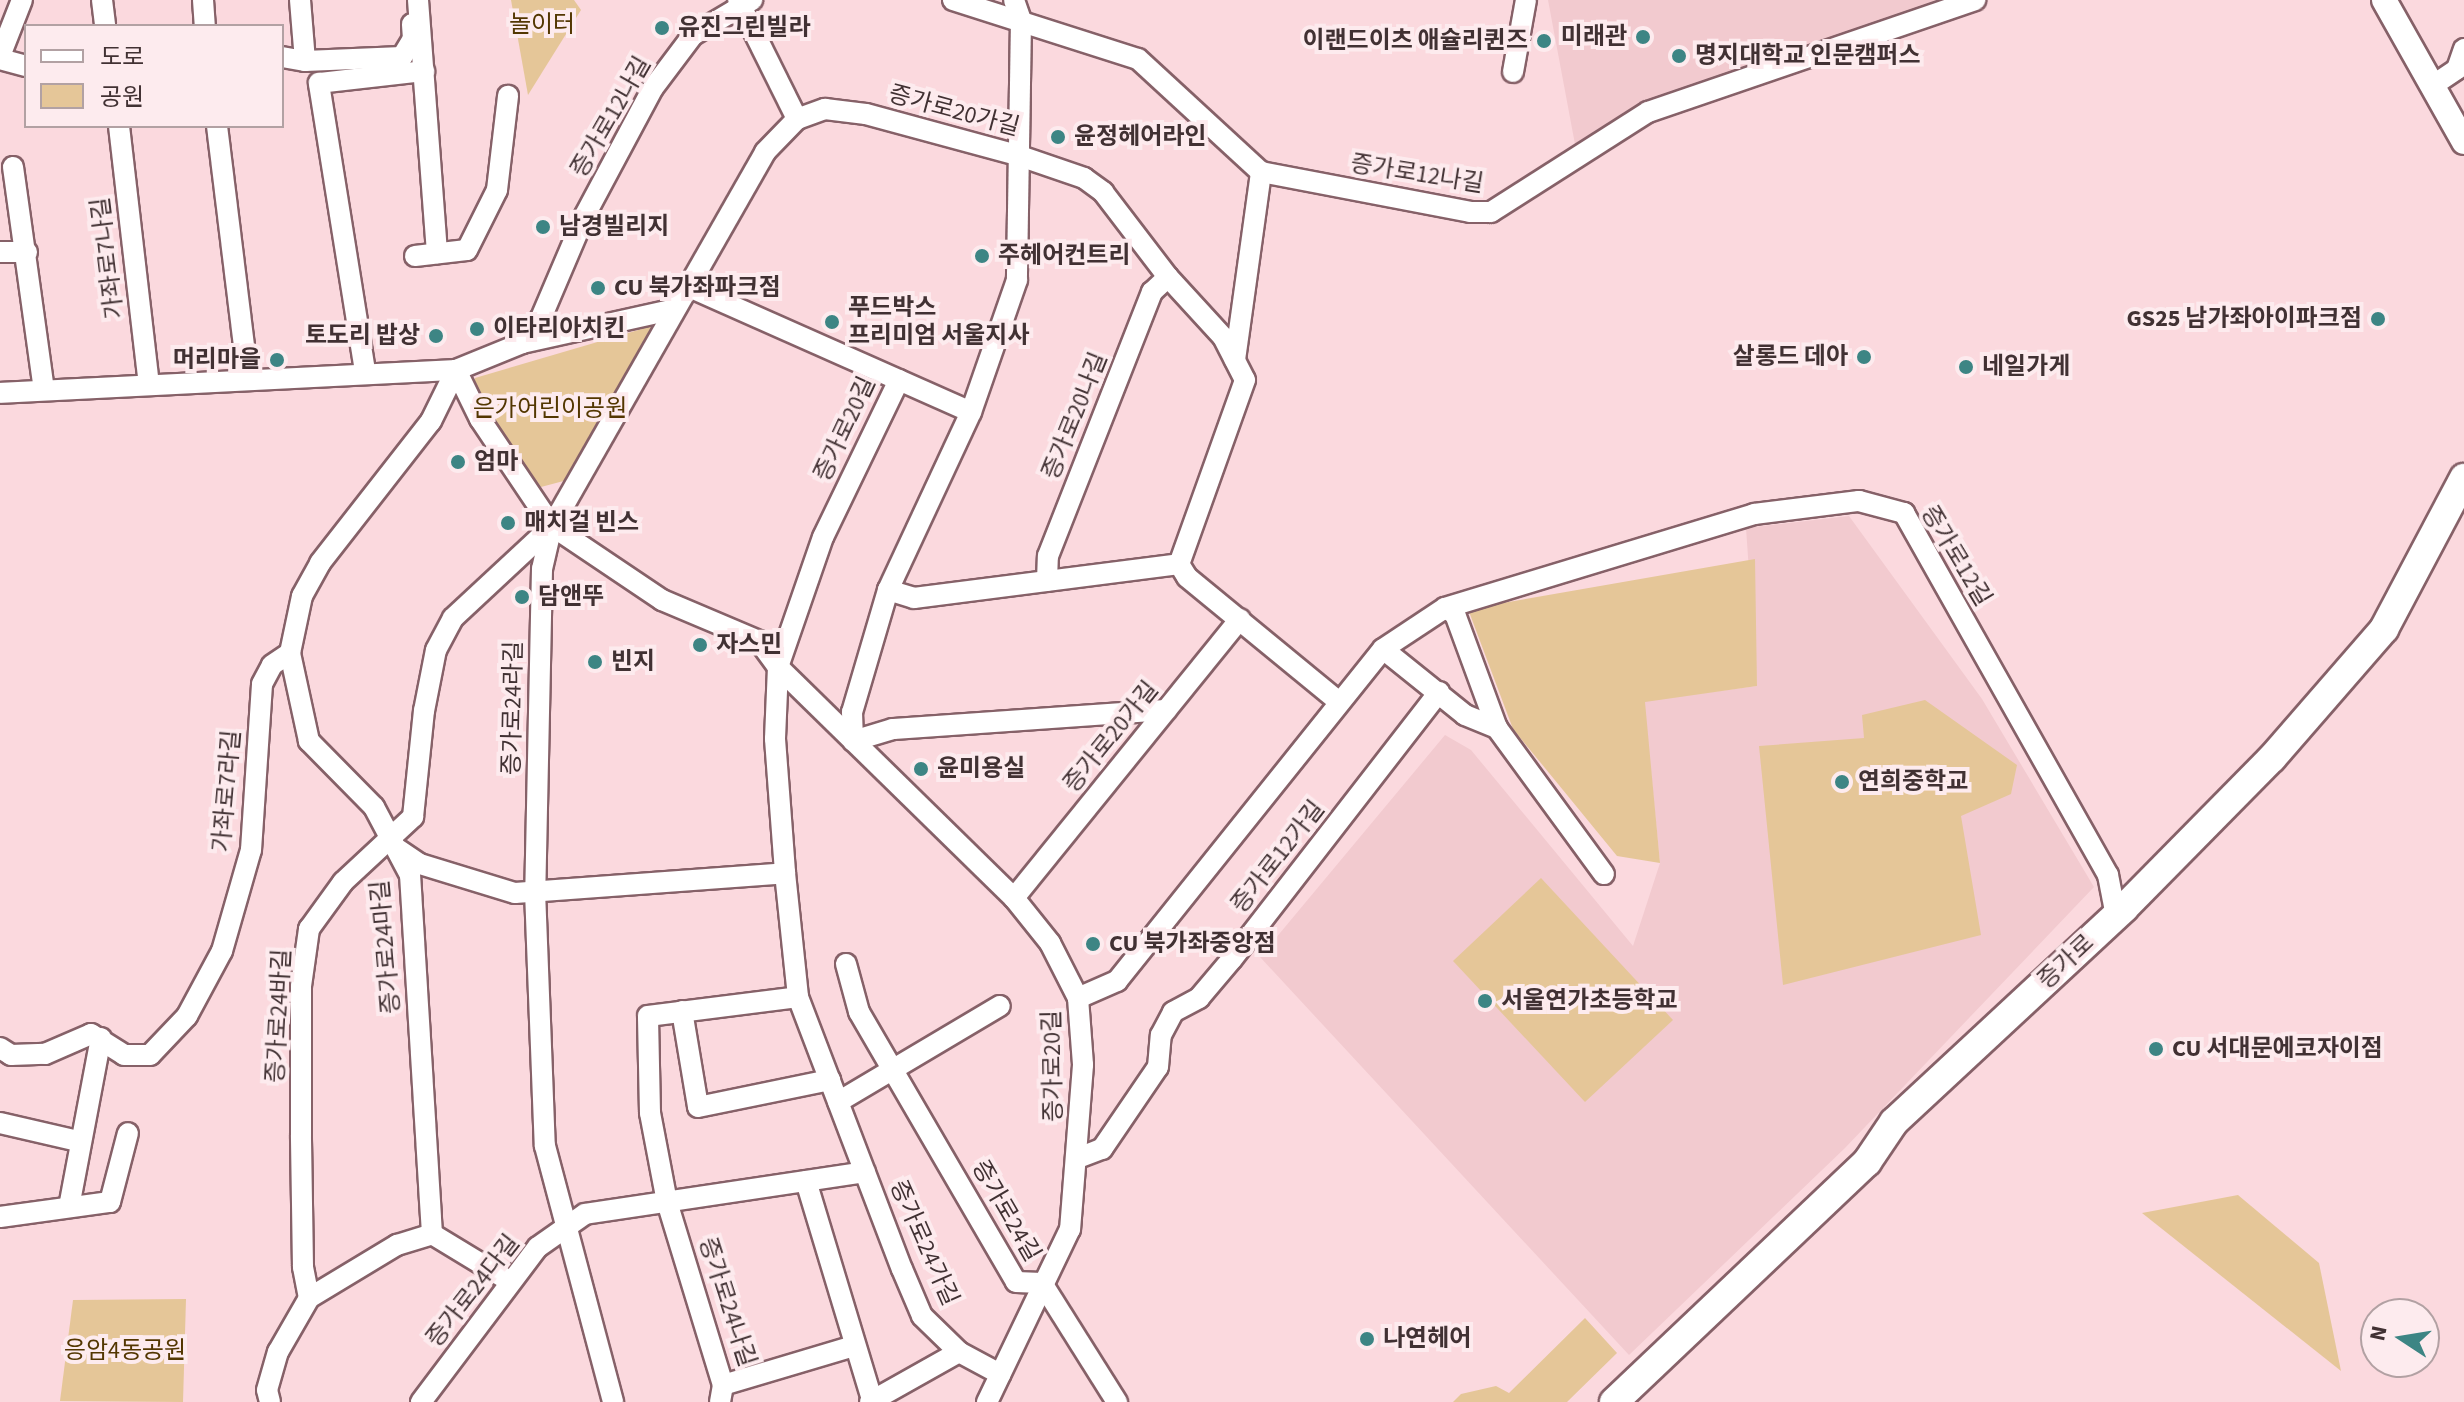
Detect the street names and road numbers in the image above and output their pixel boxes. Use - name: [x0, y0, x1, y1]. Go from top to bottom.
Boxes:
- street label: 증가로12나길: [565, 52, 657, 182]
- street label: 증가로20가길: [885, 80, 1023, 142]
- street label: 증가로12나길: [1348, 149, 1486, 199]
- street label: 가좌로7나길: [86, 196, 130, 320]
- street label: 증가로20나길: [1037, 348, 1113, 484]
- street label: 증가로20길: [808, 372, 882, 486]
- street label: 증가로12길: [1915, 501, 1997, 611]
- street label: 증가로24라길: [497, 641, 529, 775]
- street label: 증가로20가길: [1058, 676, 1164, 798]
- street label: 가좌로7라길: [207, 729, 247, 853]
- street label: 증가로12가길: [1225, 795, 1331, 919]
- street label: 증가로24마길: [366, 879, 406, 1015]
- street label: 증가로: [2032, 929, 2100, 995]
- street label: 증가로24바길: [261, 948, 297, 1084]
- street label: 증가로20길: [1038, 1010, 1068, 1122]
- street label: 증가로24길: [965, 1155, 1047, 1267]
- street label: 증가로24가길: [884, 1176, 964, 1310]
- street label: 증가로24다길: [420, 1229, 526, 1353]
- street label: 증가로24나길: [693, 1234, 761, 1370]

